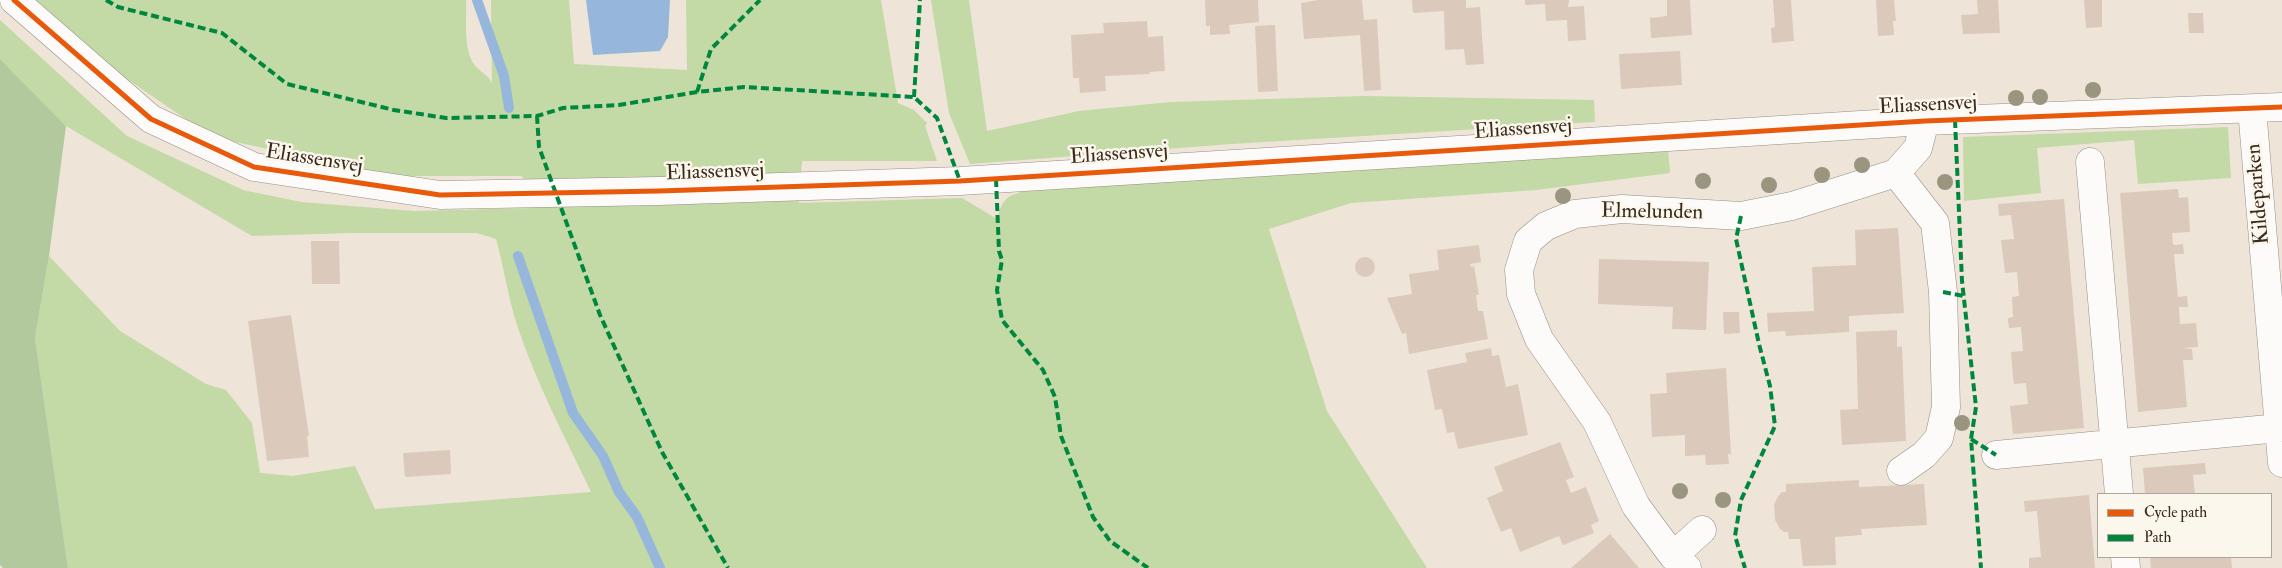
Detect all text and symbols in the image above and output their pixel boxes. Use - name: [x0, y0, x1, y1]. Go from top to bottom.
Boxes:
- street label: Eliassensvej: [1878, 91, 1978, 121]
- street label: Eliassensvej: [1473, 114, 1573, 146]
- street label: Eliassensvej: [1069, 139, 1169, 171]
- street label: Eliassensvej: [263, 140, 365, 180]
- street label: Kildeparken: [2242, 143, 2276, 245]
- street label: Eliassensvej: [665, 159, 765, 187]
- street label: Elmelunden: [1601, 200, 1703, 226]
- legend: [2097, 493, 2272, 558]
- text: Cycle path: [2144, 503, 2207, 522]
- text: Path: [2144, 528, 2171, 547]

